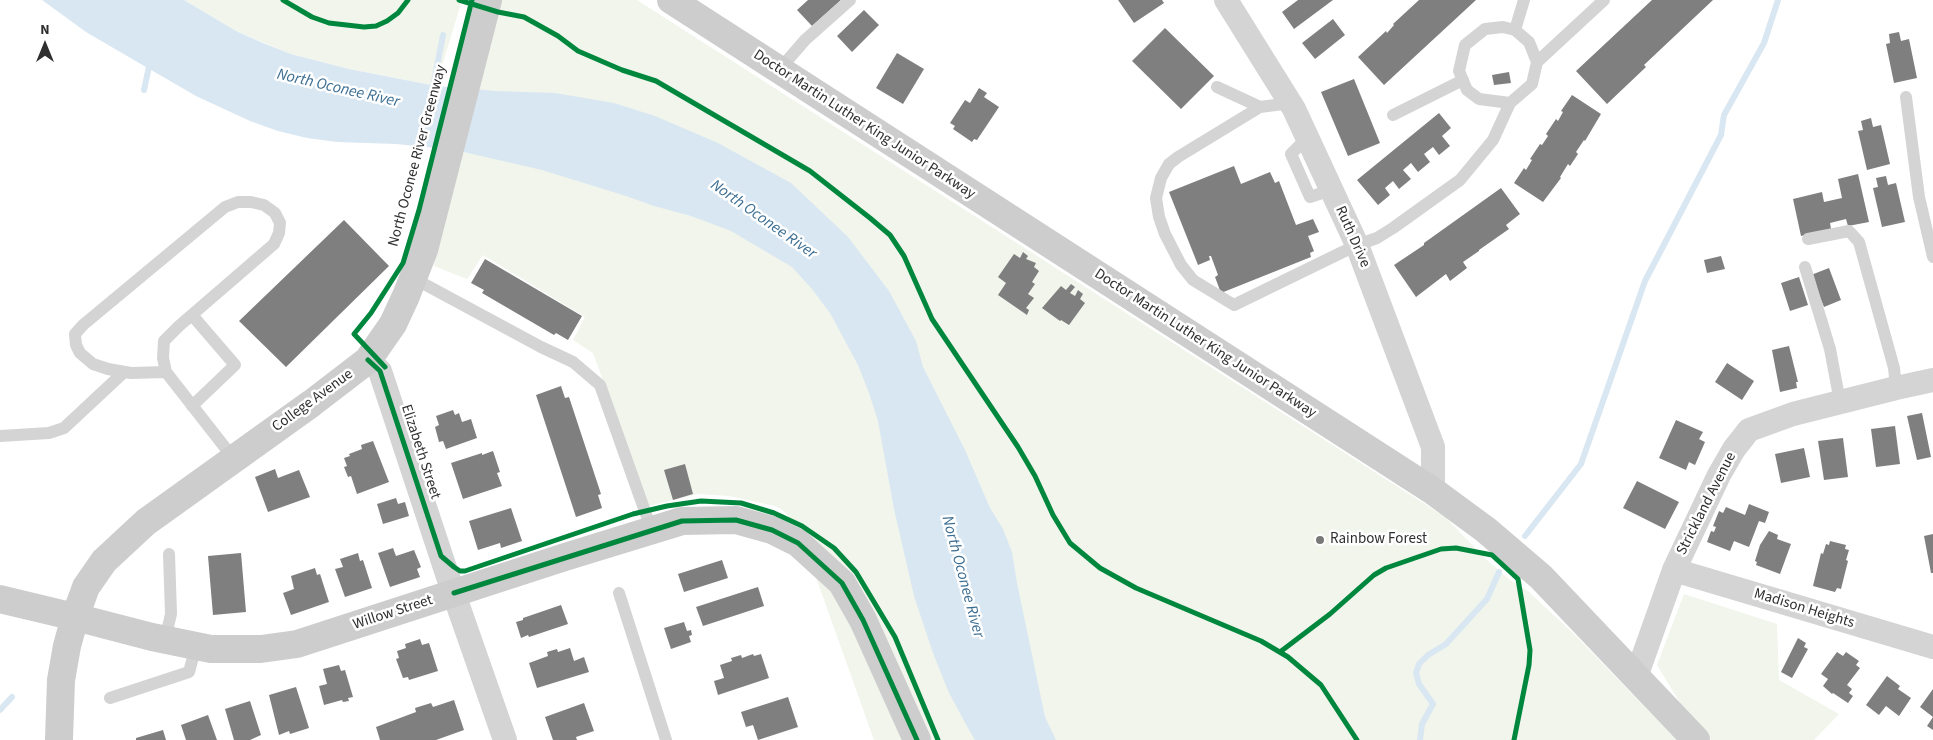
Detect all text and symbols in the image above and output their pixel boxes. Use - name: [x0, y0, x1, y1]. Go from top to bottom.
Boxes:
- north arrow: [20, 20, 70, 70]
- text: N: [40, 20, 50, 40]
- street label: Doctor Martin Luther King Junior Parkway: [750, 46, 978, 204]
- street label: North Oconee River Greenway: [385, 63, 451, 249]
- water label: North Oconee River: [275, 66, 401, 112]
- water label: North Oconee River: [706, 176, 820, 264]
- street label: Ruth Drive: [1330, 203, 1374, 271]
- street label: Doctor Martin Luther King Junior Parkway: [1091, 265, 1319, 423]
- street label: College Avenue: [269, 366, 357, 436]
- street label: Elizabeth Street: [396, 402, 444, 502]
- street label: Strickland Avenue: [1673, 450, 1741, 558]
- water label: North Oconee River: [937, 514, 987, 640]
- place label: Rainbow Forest: [1330, 531, 1427, 549]
- marker: Rainbow Forest: [1314, 534, 1326, 546]
- street label: Madison Heights: [1752, 585, 1856, 633]
- street label: Willow Street: [351, 592, 435, 634]

